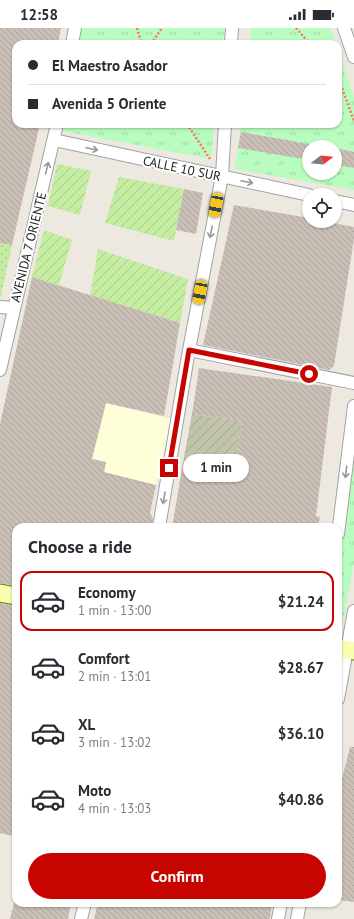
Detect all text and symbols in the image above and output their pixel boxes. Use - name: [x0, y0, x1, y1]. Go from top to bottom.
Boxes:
- text: 12:58: [20, 5, 58, 24]
- text: El Maestro Asador: [52, 56, 167, 75]
- text: Avenida 5 Oriente: [52, 94, 166, 113]
- north arrow: [302, 140, 342, 180]
- map controls: [302, 140, 342, 228]
- one-way arrow: [85, 145, 98, 153]
- street label: CALLE 10 SUR: [141, 152, 223, 185]
- one-way arrow: [44, 162, 52, 175]
- one-way arrow: [240, 178, 253, 186]
- button: locate: [302, 188, 342, 228]
- street label: AVENIDA 7 ORIENTE: [7, 190, 50, 304]
- car: [208, 192, 224, 218]
- one-way arrow: [207, 225, 215, 238]
- car: [192, 279, 208, 305]
- route start: [300, 365, 318, 383]
- callout: 1 min: [183, 454, 249, 482]
- route end: [160, 459, 178, 477]
- text: 1 min: [200, 459, 232, 476]
- one-way arrow: [342, 466, 350, 479]
- one-way arrow: [160, 491, 168, 504]
- text: Choose a ride: [28, 535, 132, 558]
- icon: car: [30, 583, 66, 619]
- text: Economy: [78, 583, 136, 602]
- text: $21.24: [278, 592, 324, 611]
- text: 1 min · 13:00: [78, 602, 151, 619]
- icon: car: [30, 649, 66, 685]
- text: Comfort: [78, 649, 130, 668]
- text: $28.67: [278, 658, 324, 677]
- text: 2 min · 13:01: [78, 668, 151, 685]
- icon: car: [30, 715, 66, 751]
- text: XL: [78, 715, 95, 734]
- text: $36.10: [278, 724, 324, 743]
- text: 3 min · 13:02: [78, 734, 151, 751]
- icon: car: [30, 781, 66, 817]
- text: Moto: [78, 781, 111, 800]
- text: $40.86: [278, 790, 324, 809]
- text: 4 min · 13:03: [78, 800, 151, 817]
- button: Confirm: [28, 853, 326, 899]

